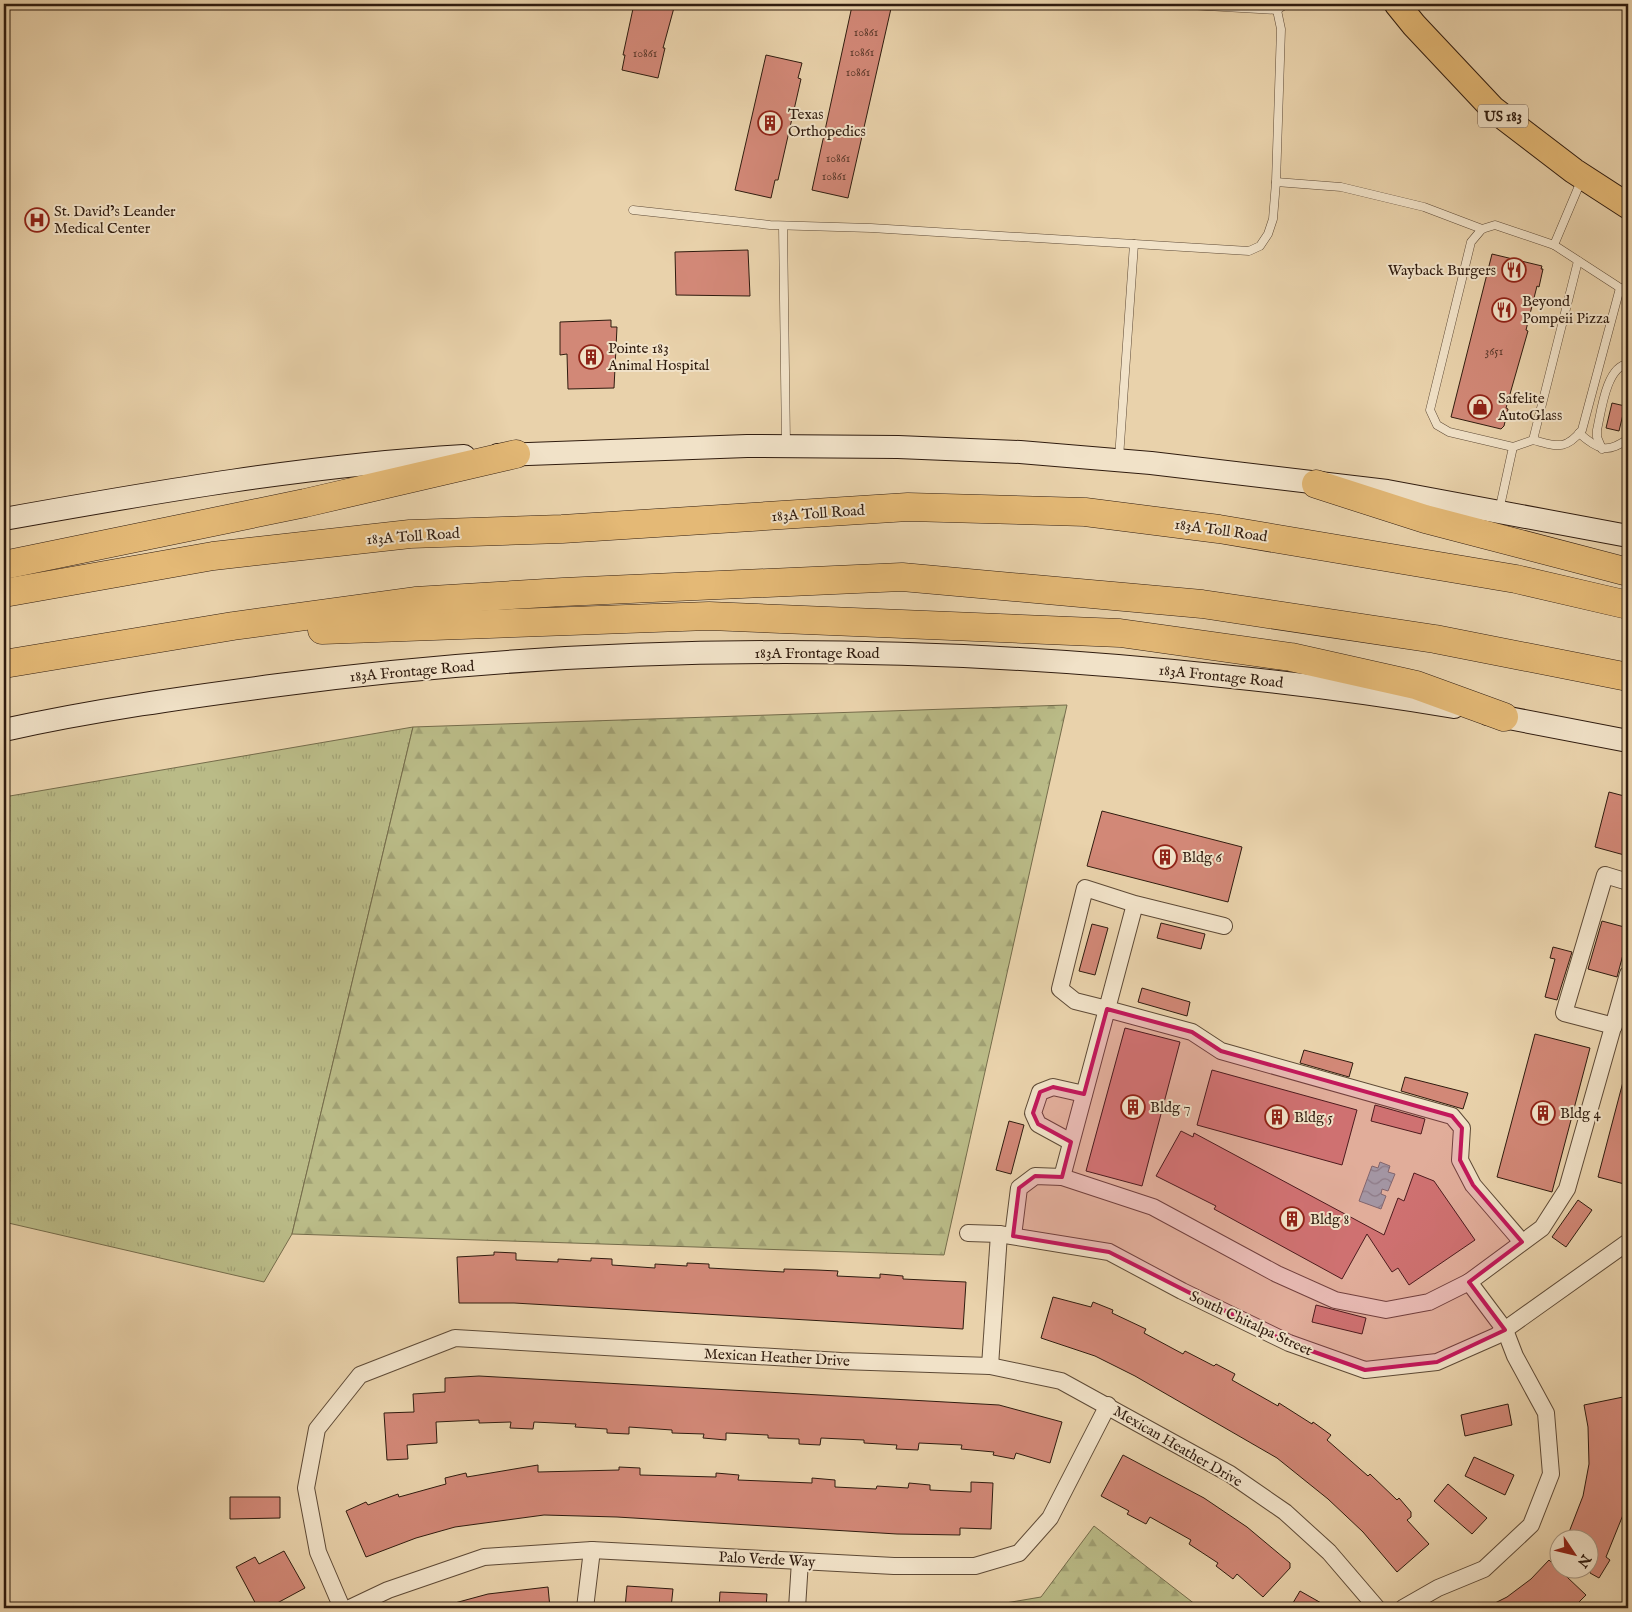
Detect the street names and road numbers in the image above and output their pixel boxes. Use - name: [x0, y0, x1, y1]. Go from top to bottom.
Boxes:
- road number: US 183: [1478, 104, 1528, 128]
- street label: 183A Toll Road: [771, 501, 866, 526]
- street label: 183A Toll Road: [1173, 515, 1270, 547]
- street label: 183A Toll Road: [366, 524, 461, 549]
- street label: 183A Frontage Road: [754, 644, 881, 663]
- street label: 183A Frontage Road: [349, 656, 476, 686]
- street label: 183A Frontage Road: [1158, 661, 1285, 693]
- street label: South Chitalpa Street: [1186, 1287, 1315, 1360]
- street label: Mexican Heather Drive: [704, 1344, 851, 1371]
- street label: Mexican Heather Drive: [1110, 1402, 1246, 1491]
- street label: Palo Verde Way: [718, 1547, 817, 1572]

